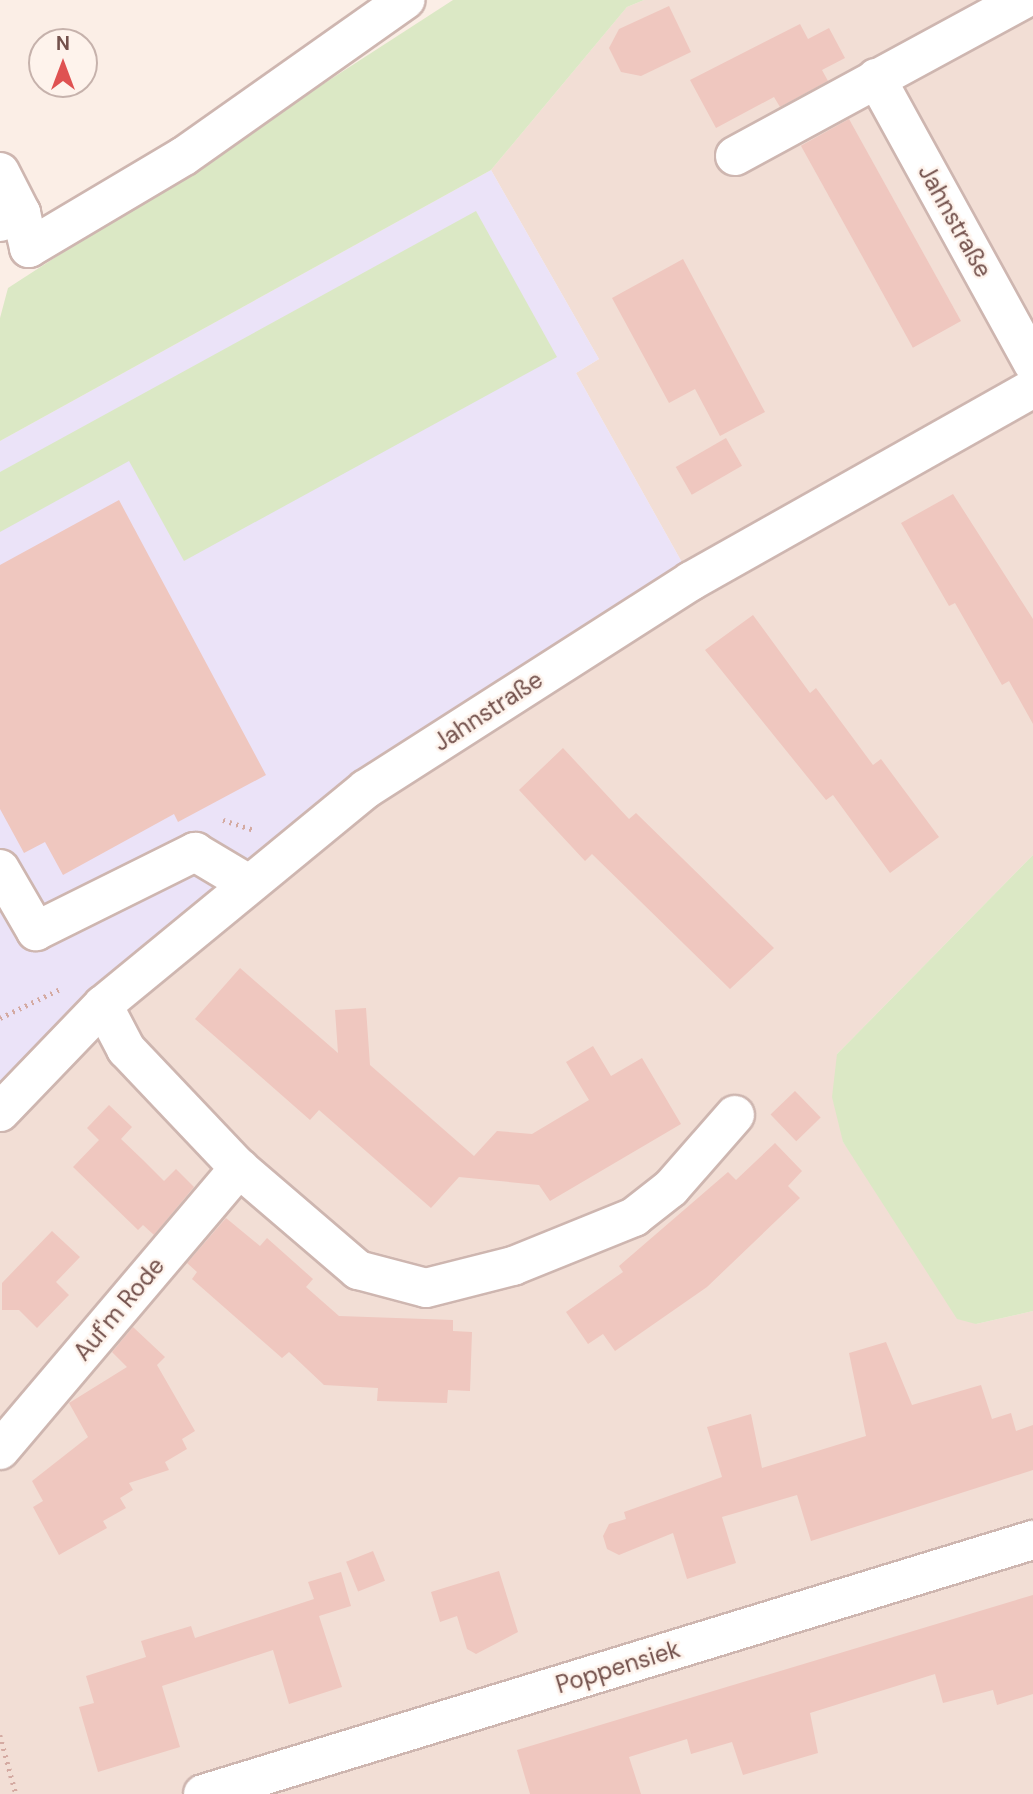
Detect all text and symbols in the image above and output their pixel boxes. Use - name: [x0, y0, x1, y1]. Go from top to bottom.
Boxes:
- north arrow: [28, 28, 98, 98]
- text: N: [56, 31, 70, 56]
- street label: Jahnstraße: [912, 159, 998, 283]
- street label: Jahnstraße: [428, 665, 548, 757]
- street label: Auf'm Rode: [68, 1252, 170, 1366]
- street label: Poppensiek: [552, 1634, 684, 1700]

